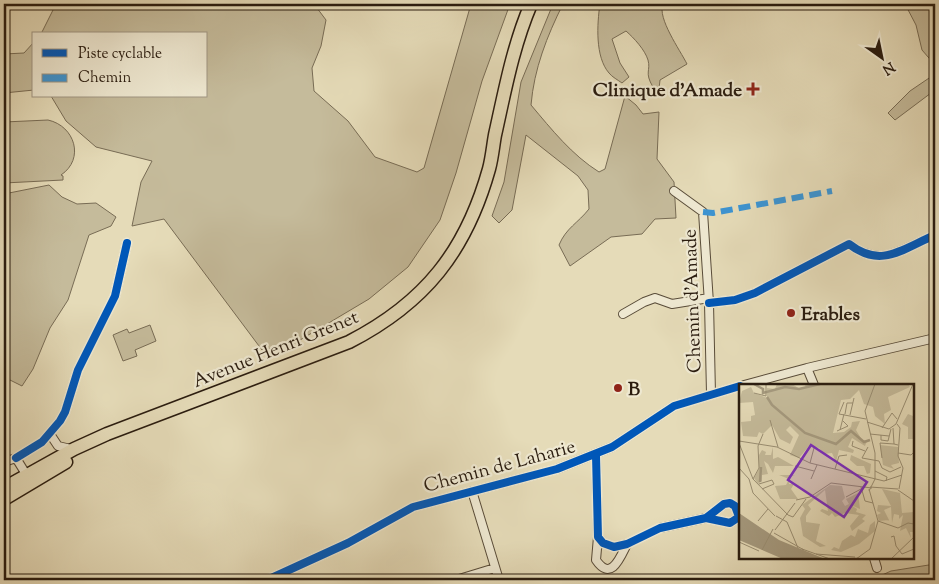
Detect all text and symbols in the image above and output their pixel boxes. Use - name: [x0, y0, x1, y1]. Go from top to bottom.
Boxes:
- legend: [32, 32, 208, 98]
- north arrow: [856, 32, 906, 82]
- text: Piste cyclable: [78, 44, 162, 65]
- text: N: [878, 56, 898, 79]
- text: Chemin: [78, 68, 131, 89]
- place label: Clinique d'Amade: [593, 78, 742, 105]
- marker: Clinique d'Amade: [746, 82, 760, 96]
- street label: Chemin d'Amade: [677, 228, 710, 373]
- place label: Erables: [801, 302, 860, 329]
- street label: Avenue Henri Grenet: [189, 304, 363, 396]
- marker: Erables: [785, 307, 797, 319]
- place label: B: [628, 377, 640, 404]
- marker: B: [612, 382, 624, 394]
- inset map: [739, 384, 914, 559]
- street label: Chemin de Laharie: [421, 434, 579, 501]

